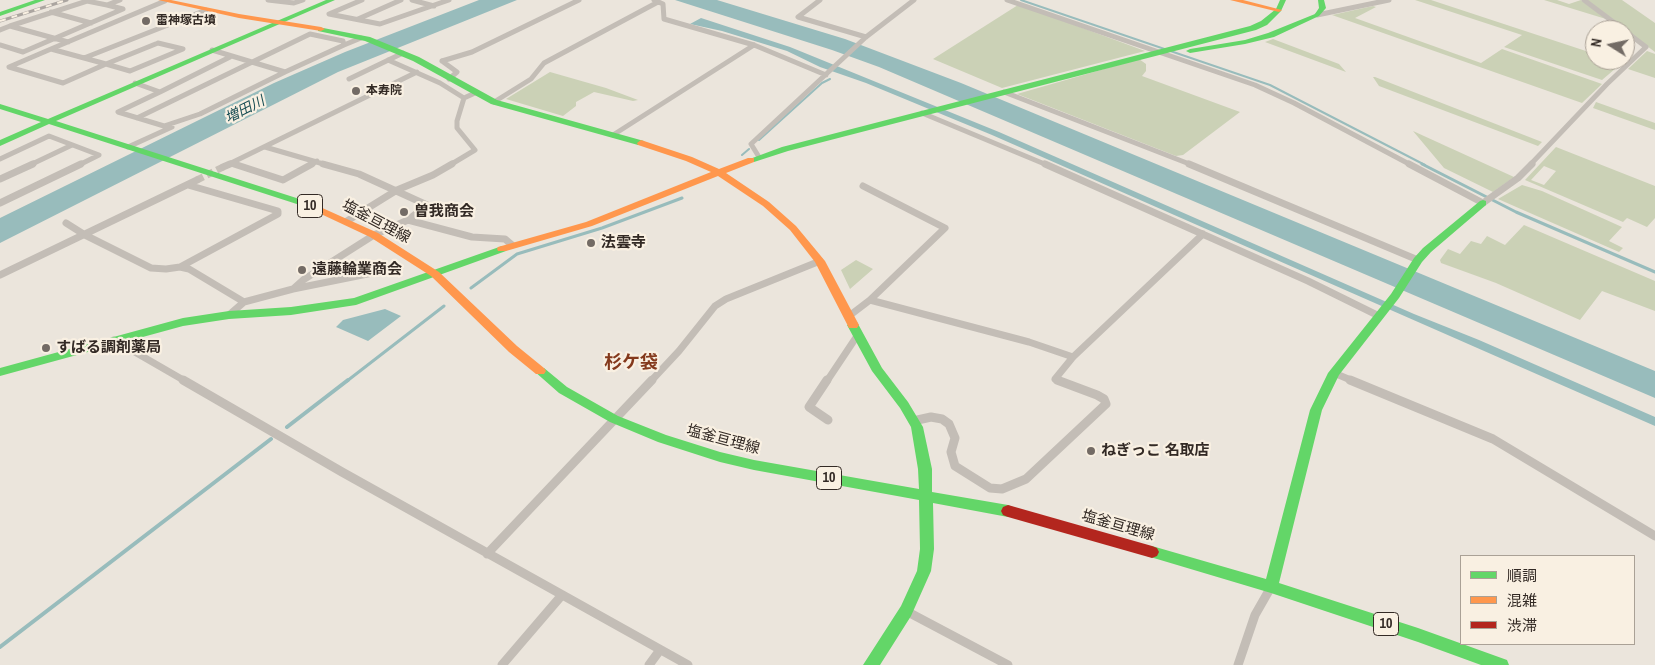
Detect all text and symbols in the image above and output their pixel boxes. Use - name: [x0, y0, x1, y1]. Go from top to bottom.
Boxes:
- place label: 雷神塚古墳: [156, 14, 216, 28]
- marker: 雷神塚古墳: [140, 15, 152, 27]
- north arrow: [1585, 20, 1635, 70]
- text: N: [1587, 37, 1606, 48]
- place label: 本寿院: [366, 84, 402, 98]
- marker: 本寿院: [350, 85, 362, 97]
- water label: 増田川: [222, 93, 268, 127]
- road number: 10: [298, 195, 322, 218]
- street label: 塩釜亘理線: [339, 196, 413, 248]
- place label: 曽我商会: [414, 203, 474, 221]
- marker: 曽我商会: [398, 206, 410, 218]
- place label: 法雲寺: [601, 234, 646, 252]
- marker: 法雲寺: [585, 237, 597, 249]
- place label: 遠藤輪業商会: [312, 261, 402, 279]
- marker: 遠藤輪業商会: [296, 264, 308, 276]
- place label: すばる調剤薬局: [56, 339, 161, 357]
- marker: すばる調剤薬局: [40, 342, 52, 354]
- district label: 杉ケ袋: [604, 352, 658, 374]
- street label: 塩釜亘理線: [684, 422, 762, 458]
- place label: ねぎっこ 名取店: [1101, 442, 1209, 460]
- marker: ねぎっこ 名取店: [1085, 445, 1097, 457]
- road number: 10: [816, 466, 842, 489]
- street label: 塩釜亘理線: [1079, 507, 1157, 545]
- legend: [1460, 555, 1635, 645]
- text: 順調: [1507, 565, 1537, 586]
- text: 混雑: [1507, 590, 1537, 611]
- road number: 10: [1374, 612, 1398, 636]
- text: 渋滞: [1507, 615, 1537, 636]

